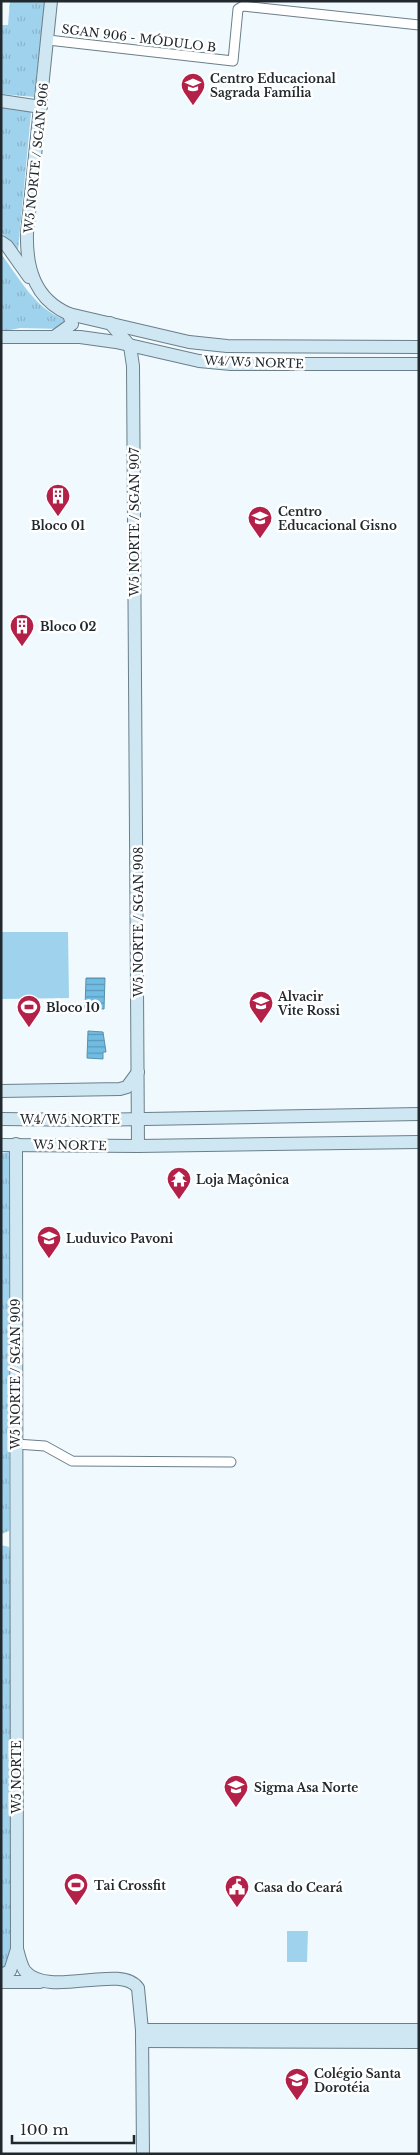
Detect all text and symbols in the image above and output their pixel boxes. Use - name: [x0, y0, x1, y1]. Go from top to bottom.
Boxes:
- street label: SGAN 906 - MÓDULO B: [61, 20, 217, 55]
- place label: Centro Educacional Sagrada Família: [210, 71, 337, 100]
- school or university icon: Centro Educacional Sagrada Família: [180, 72, 206, 106]
- street label: W5 NORTE / SGAN 906: [21, 82, 51, 235]
- street label: W4/W5 NORTE: [203, 353, 304, 371]
- street label: W5 NORTE / SGAN 907: [127, 446, 142, 598]
- building icon: Bloco 01: [45, 483, 71, 517]
- place label: Centro Educacional Gisno: [278, 504, 397, 533]
- school or university icon: Centro Educacional Gisno: [247, 505, 273, 539]
- place label: Bloco 01: [31, 518, 85, 533]
- building icon: Bloco 02: [9, 613, 35, 647]
- place label: Bloco 02: [40, 619, 97, 634]
- street label: W5 NORTE / SGAN 908: [131, 847, 146, 998]
- place label: Alvacir Vite Rossi: [277, 989, 340, 1018]
- school or university icon: Alvacir Vite Rossi: [248, 990, 274, 1024]
- sports icon: Bloco 10: [16, 994, 42, 1028]
- place label: Bloco 10: [46, 1000, 100, 1015]
- street label: W4/W5 NORTE: [19, 1112, 120, 1127]
- street label: W5 NORTE: [32, 1137, 107, 1153]
- temple icon: Loja Maçônica: [166, 1166, 192, 1200]
- place label: Loja Maçônica: [196, 1172, 289, 1187]
- school or university icon: Luduvico Pavoni: [36, 1225, 62, 1259]
- place label: Luduvico Pavoni: [66, 1231, 174, 1246]
- street label: W5 NORTE / SGAN 909: [8, 1299, 23, 1450]
- street label: W5 NORTE: [9, 1740, 24, 1815]
- school or university icon: Sigma Asa Norte: [223, 1774, 249, 1808]
- place label: Sigma Asa Norte: [254, 1780, 358, 1795]
- sports icon: Tai Crossfit: [63, 1872, 89, 1906]
- public building icon: Casa do Ceará: [224, 1874, 250, 1908]
- place label: Tai Crossfit: [94, 1878, 166, 1893]
- place label: Casa do Ceará: [254, 1880, 343, 1895]
- place label: Colégio Santa Dorotéia: [314, 2066, 401, 2095]
- school or university icon: Colégio Santa Dorotéia: [284, 2067, 310, 2101]
- scale bar: [12, 2112, 135, 2144]
- text: 100 m: [20, 2120, 69, 2139]

